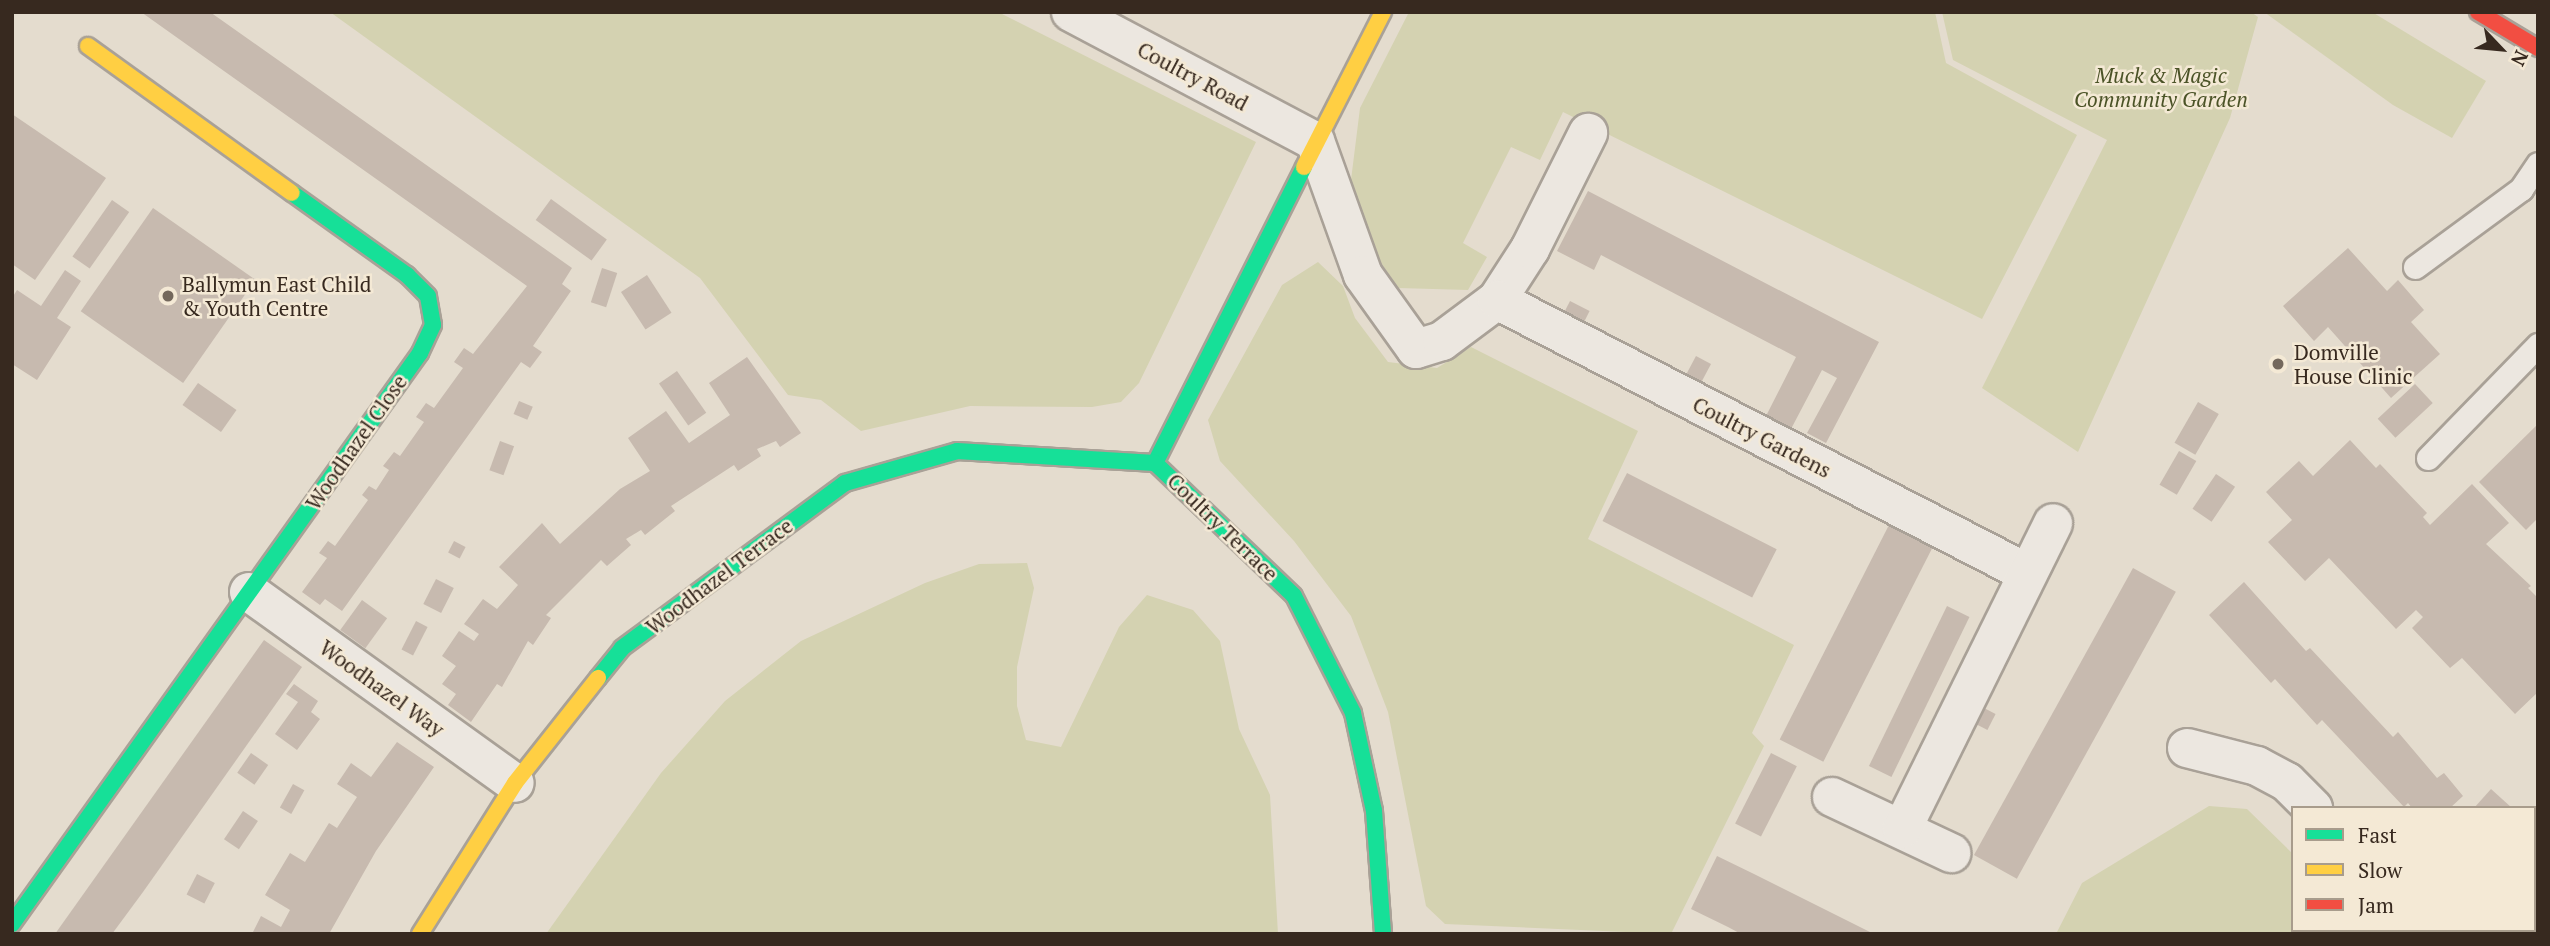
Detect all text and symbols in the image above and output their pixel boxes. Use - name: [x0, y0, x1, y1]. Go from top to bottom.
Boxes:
- north arrow: [2466, 14, 2536, 84]
- street label: Coultry Road: [1133, 36, 1253, 116]
- text: N: [2506, 46, 2535, 70]
- park label: Muck & Magic Community Garden: [2074, 62, 2248, 112]
- place label: Ballymun East Child & Youth Centre: [182, 271, 371, 321]
- marker: Ballymun East Child & Youth Centre: [160, 288, 176, 304]
- place label: Domville House Clinic: [2294, 339, 2412, 389]
- marker: Domville House Clinic: [2268, 354, 2288, 374]
- street label: Woodhazel Close: [300, 370, 412, 514]
- street label: Coultry Gardens: [1689, 391, 1835, 483]
- street label: Coultry Terrace: [1163, 468, 1283, 586]
- street label: Woodhazel Terrace: [641, 513, 797, 639]
- street label: Woodhazel Way: [315, 634, 449, 742]
- legend: [2291, 806, 2536, 932]
- text: Fast: [2358, 821, 2397, 849]
- text: Slow: [2358, 856, 2402, 884]
- text: Jam: [2358, 891, 2394, 919]

